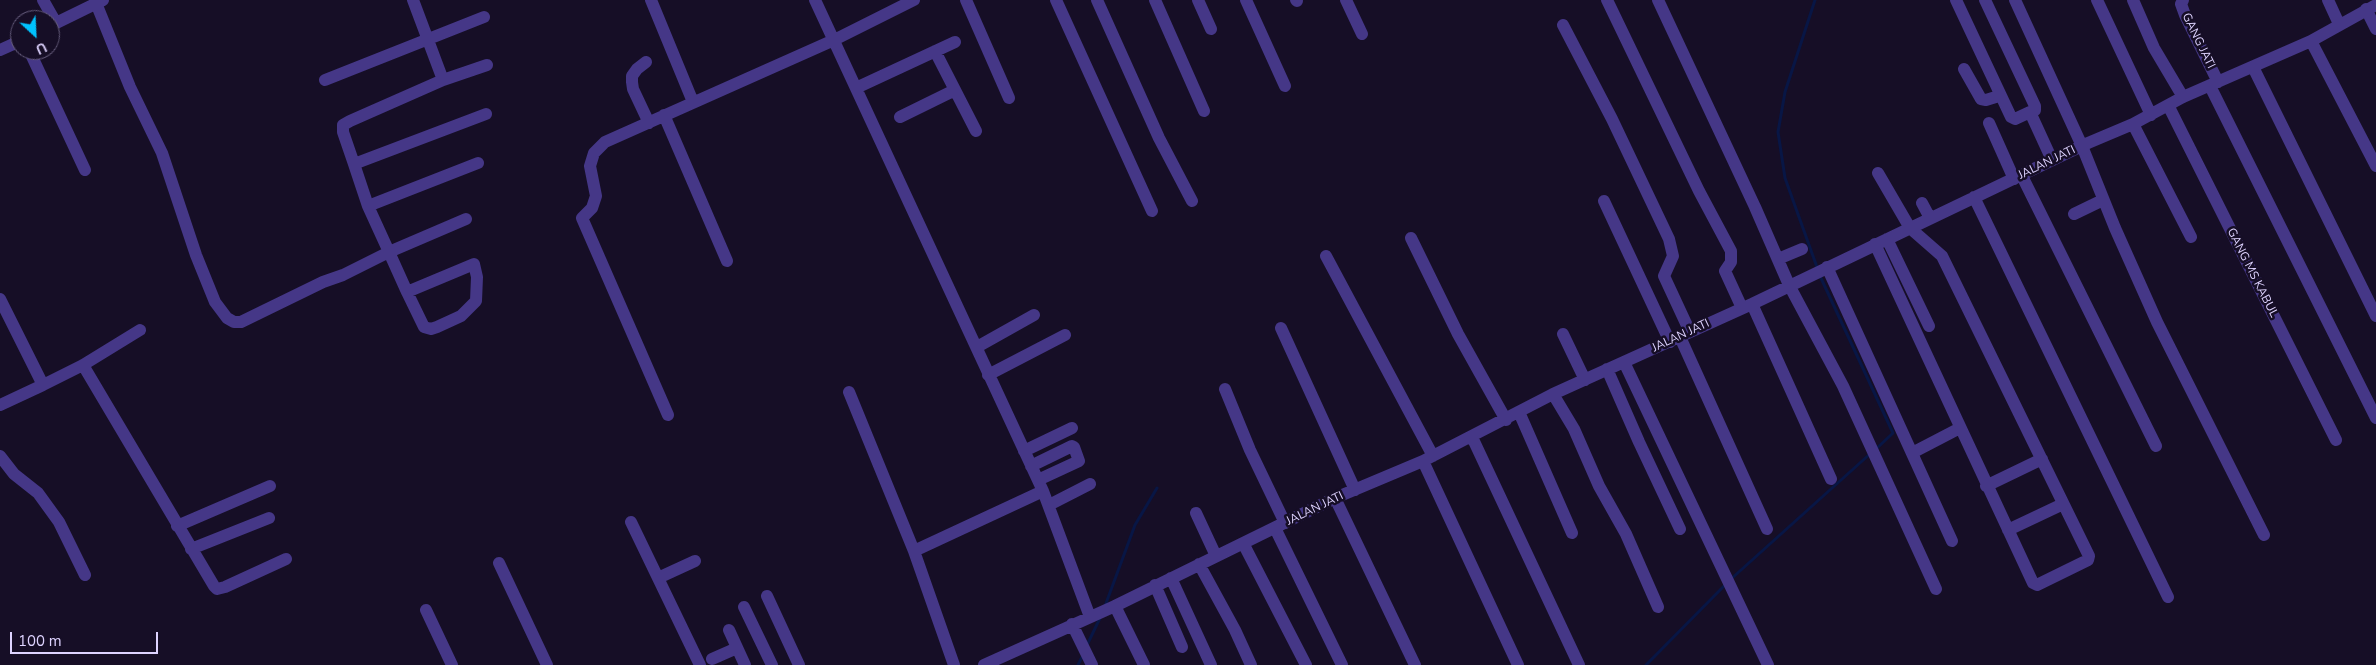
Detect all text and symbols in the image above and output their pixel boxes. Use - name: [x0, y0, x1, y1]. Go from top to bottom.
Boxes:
- north arrow: [10, 10, 60, 60]
- street label: GANG JATI: [2178, 11, 2218, 71]
- text: U: [32, 37, 50, 59]
- street label: JALAN JATI: [2016, 143, 2078, 183]
- street label: GANG MS KABUL: [2223, 226, 2281, 320]
- street label: JALAN JATI: [1650, 316, 1712, 356]
- street label: JALAN JATI: [1284, 489, 1346, 529]
- scale bar: [12, 622, 160, 654]
- text: 100 m: [18, 631, 62, 651]

